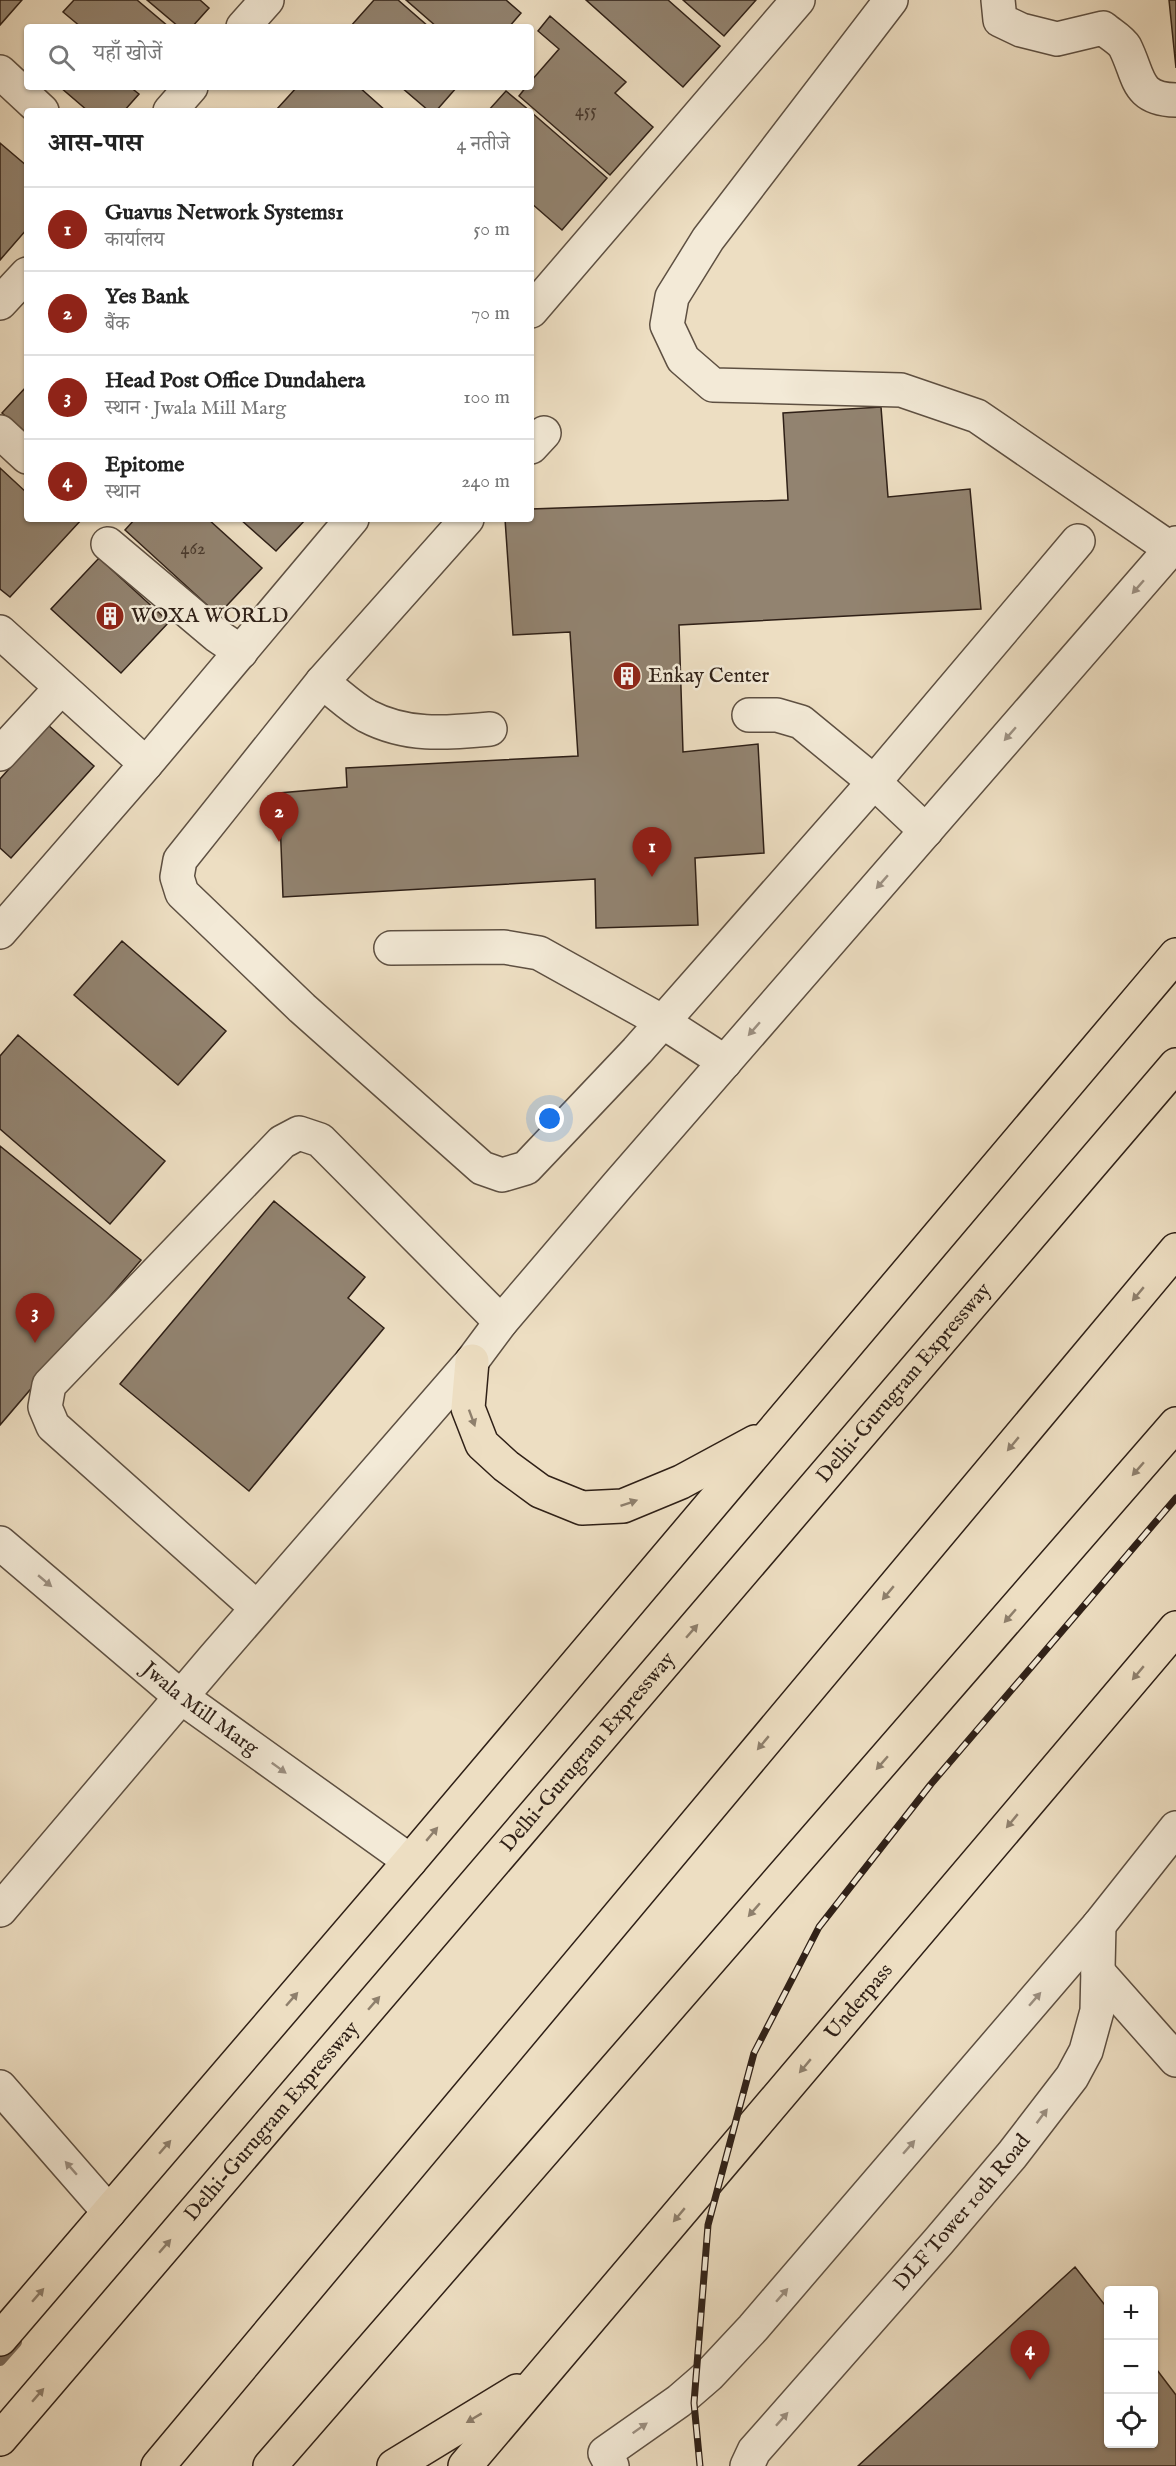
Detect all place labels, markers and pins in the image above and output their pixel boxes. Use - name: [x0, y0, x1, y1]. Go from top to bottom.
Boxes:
- building icon: WOXA WORLD: [94, 600, 126, 632]
- place label: WOXA WORLD: [131, 603, 288, 630]
- building icon: Enkay Center: [611, 660, 643, 692]
- place label: Enkay Center: [648, 663, 769, 690]
- pin: 2: [260, 792, 298, 842]
- pin: 1: [632, 828, 672, 877]
- pin: 3: [15, 1294, 54, 1343]
- pin: 4: [1010, 2330, 1050, 2380]

